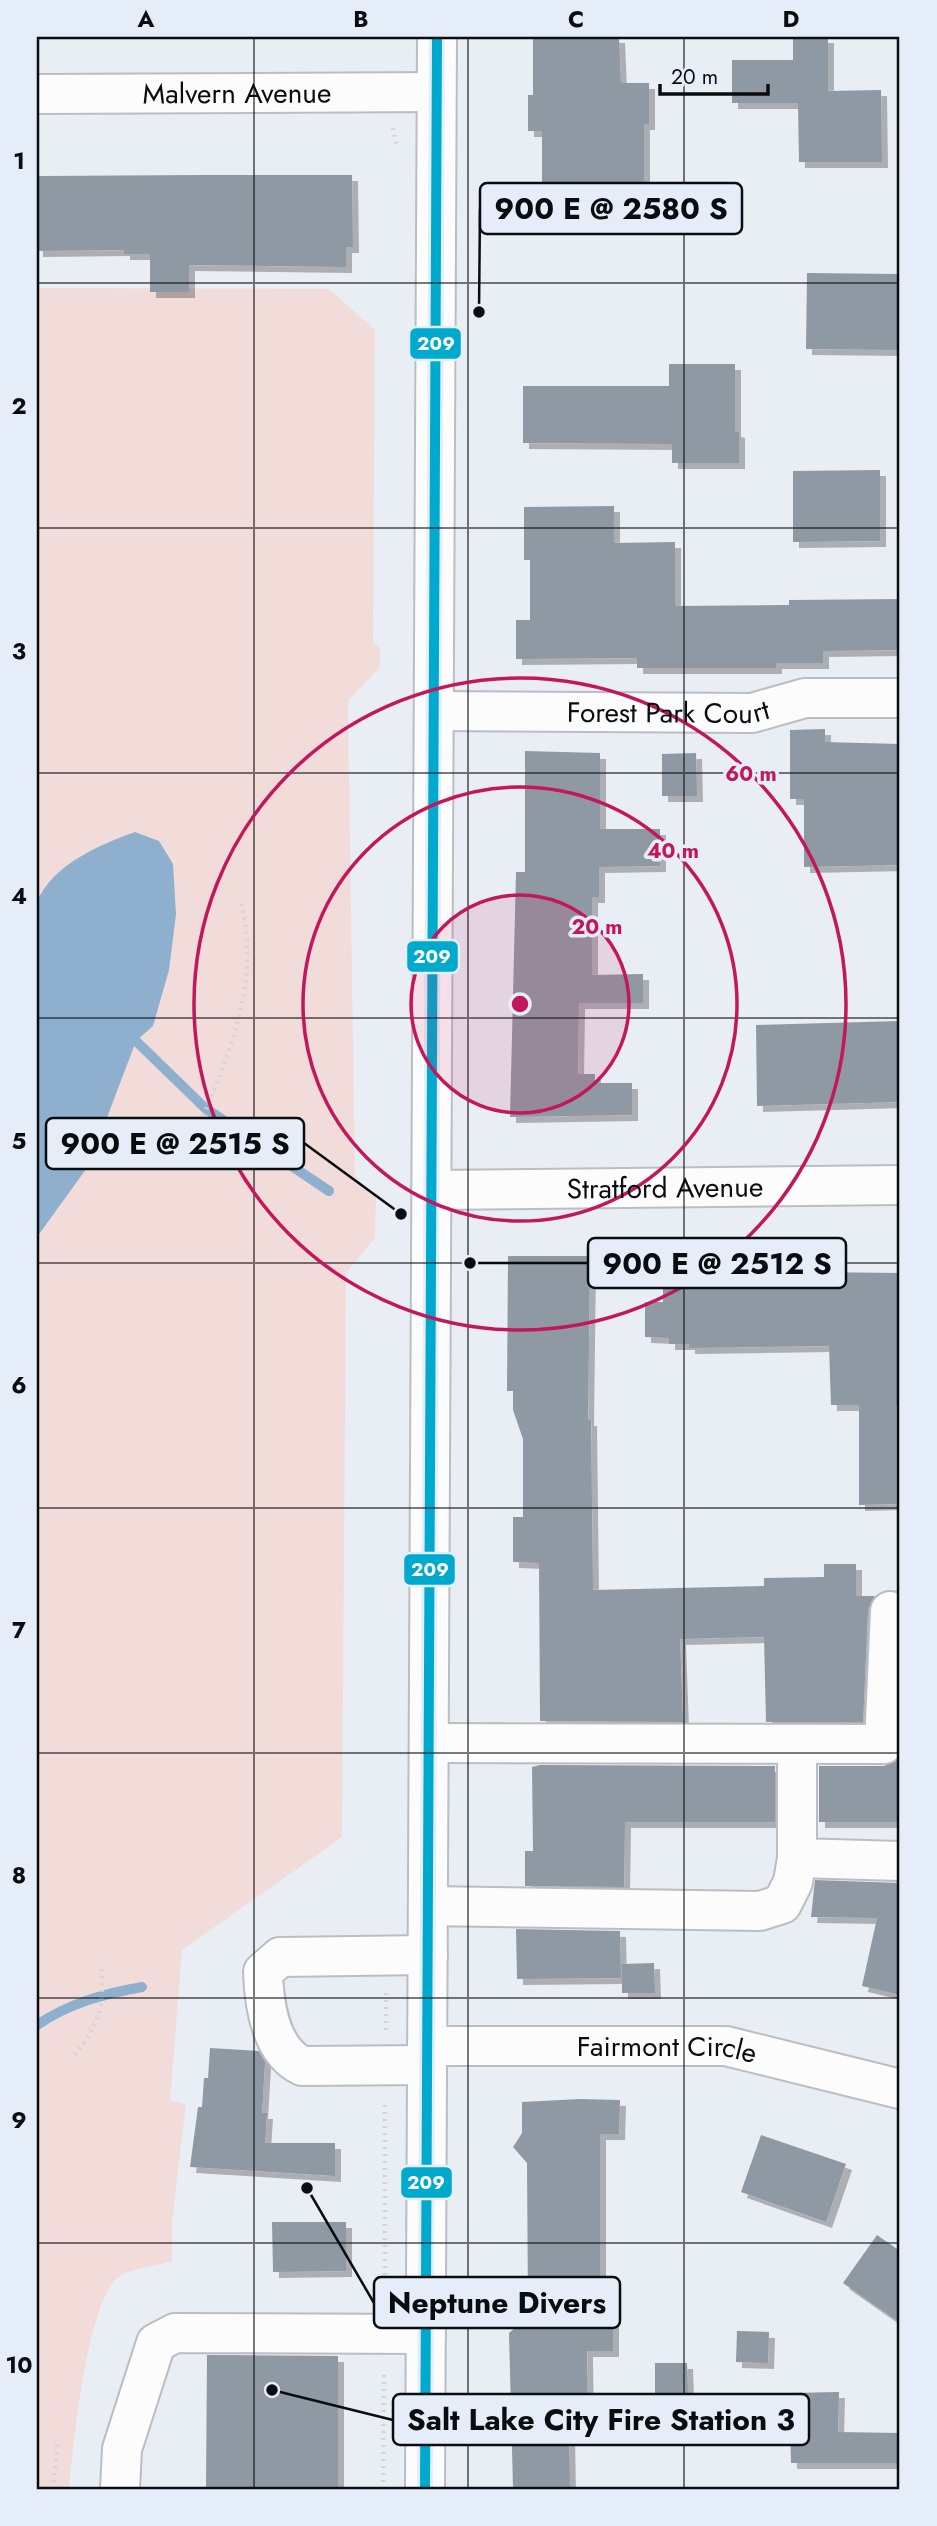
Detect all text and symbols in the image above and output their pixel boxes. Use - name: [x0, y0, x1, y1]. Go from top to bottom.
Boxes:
- text: A: [137, 2, 155, 36]
- text: B: [353, 2, 369, 36]
- text: C: [568, 2, 584, 36]
- text: D: [783, 2, 800, 36]
- scale bar: [660, 52, 769, 96]
- text: 20 m: [671, 62, 718, 92]
- street label: Malvern Avenue: [142, 72, 332, 114]
- text: 1: [13, 144, 25, 178]
- callout: 900 E @ 2580 S: [480, 183, 742, 234]
- text: 900 E @ 2580 S: [494, 187, 728, 230]
- line badge: 209: [409, 327, 462, 360]
- text: 209: [417, 330, 455, 357]
- text: 2: [11, 389, 27, 423]
- text: 3: [12, 634, 26, 668]
- street label: Forest Park Court: [567, 689, 774, 734]
- text: 60 m: [725, 759, 777, 789]
- text: 40 m: [647, 836, 699, 866]
- text: 4: [11, 879, 27, 913]
- text: 20 m: [571, 912, 623, 942]
- line badge: 209: [406, 940, 459, 973]
- text: 209: [413, 943, 451, 970]
- centre of rings: [508, 992, 532, 1016]
- callout: 900 E @ 2515 S: [46, 1118, 304, 1169]
- text: 900 E @ 2515 S: [60, 1122, 290, 1165]
- text: 5: [12, 1124, 26, 1158]
- street label: Stratford Avenue: [567, 1166, 763, 1209]
- callout: 900 E @ 2512 S: [588, 1238, 846, 1288]
- text: 900 E @ 2512 S: [602, 1242, 832, 1285]
- text: 6: [11, 1368, 27, 1402]
- line badge: 209: [403, 1553, 456, 1586]
- text: 209: [411, 1556, 449, 1583]
- text: 7: [12, 1613, 26, 1647]
- text: 8: [12, 1858, 26, 1892]
- street label: Fairmont Circle: [577, 2025, 761, 2073]
- text: 9: [11, 2103, 27, 2137]
- line badge: 209: [400, 2166, 453, 2199]
- text: 209: [407, 2169, 445, 2196]
- callout: Neptune Divers: [374, 2277, 620, 2328]
- text: Neptune Divers: [388, 2281, 606, 2324]
- text: 10: [6, 2348, 32, 2382]
- callout: Salt Lake City Fire Station 3: [393, 2394, 809, 2445]
- text: Salt Lake City Fire Station 3: [407, 2398, 795, 2441]

